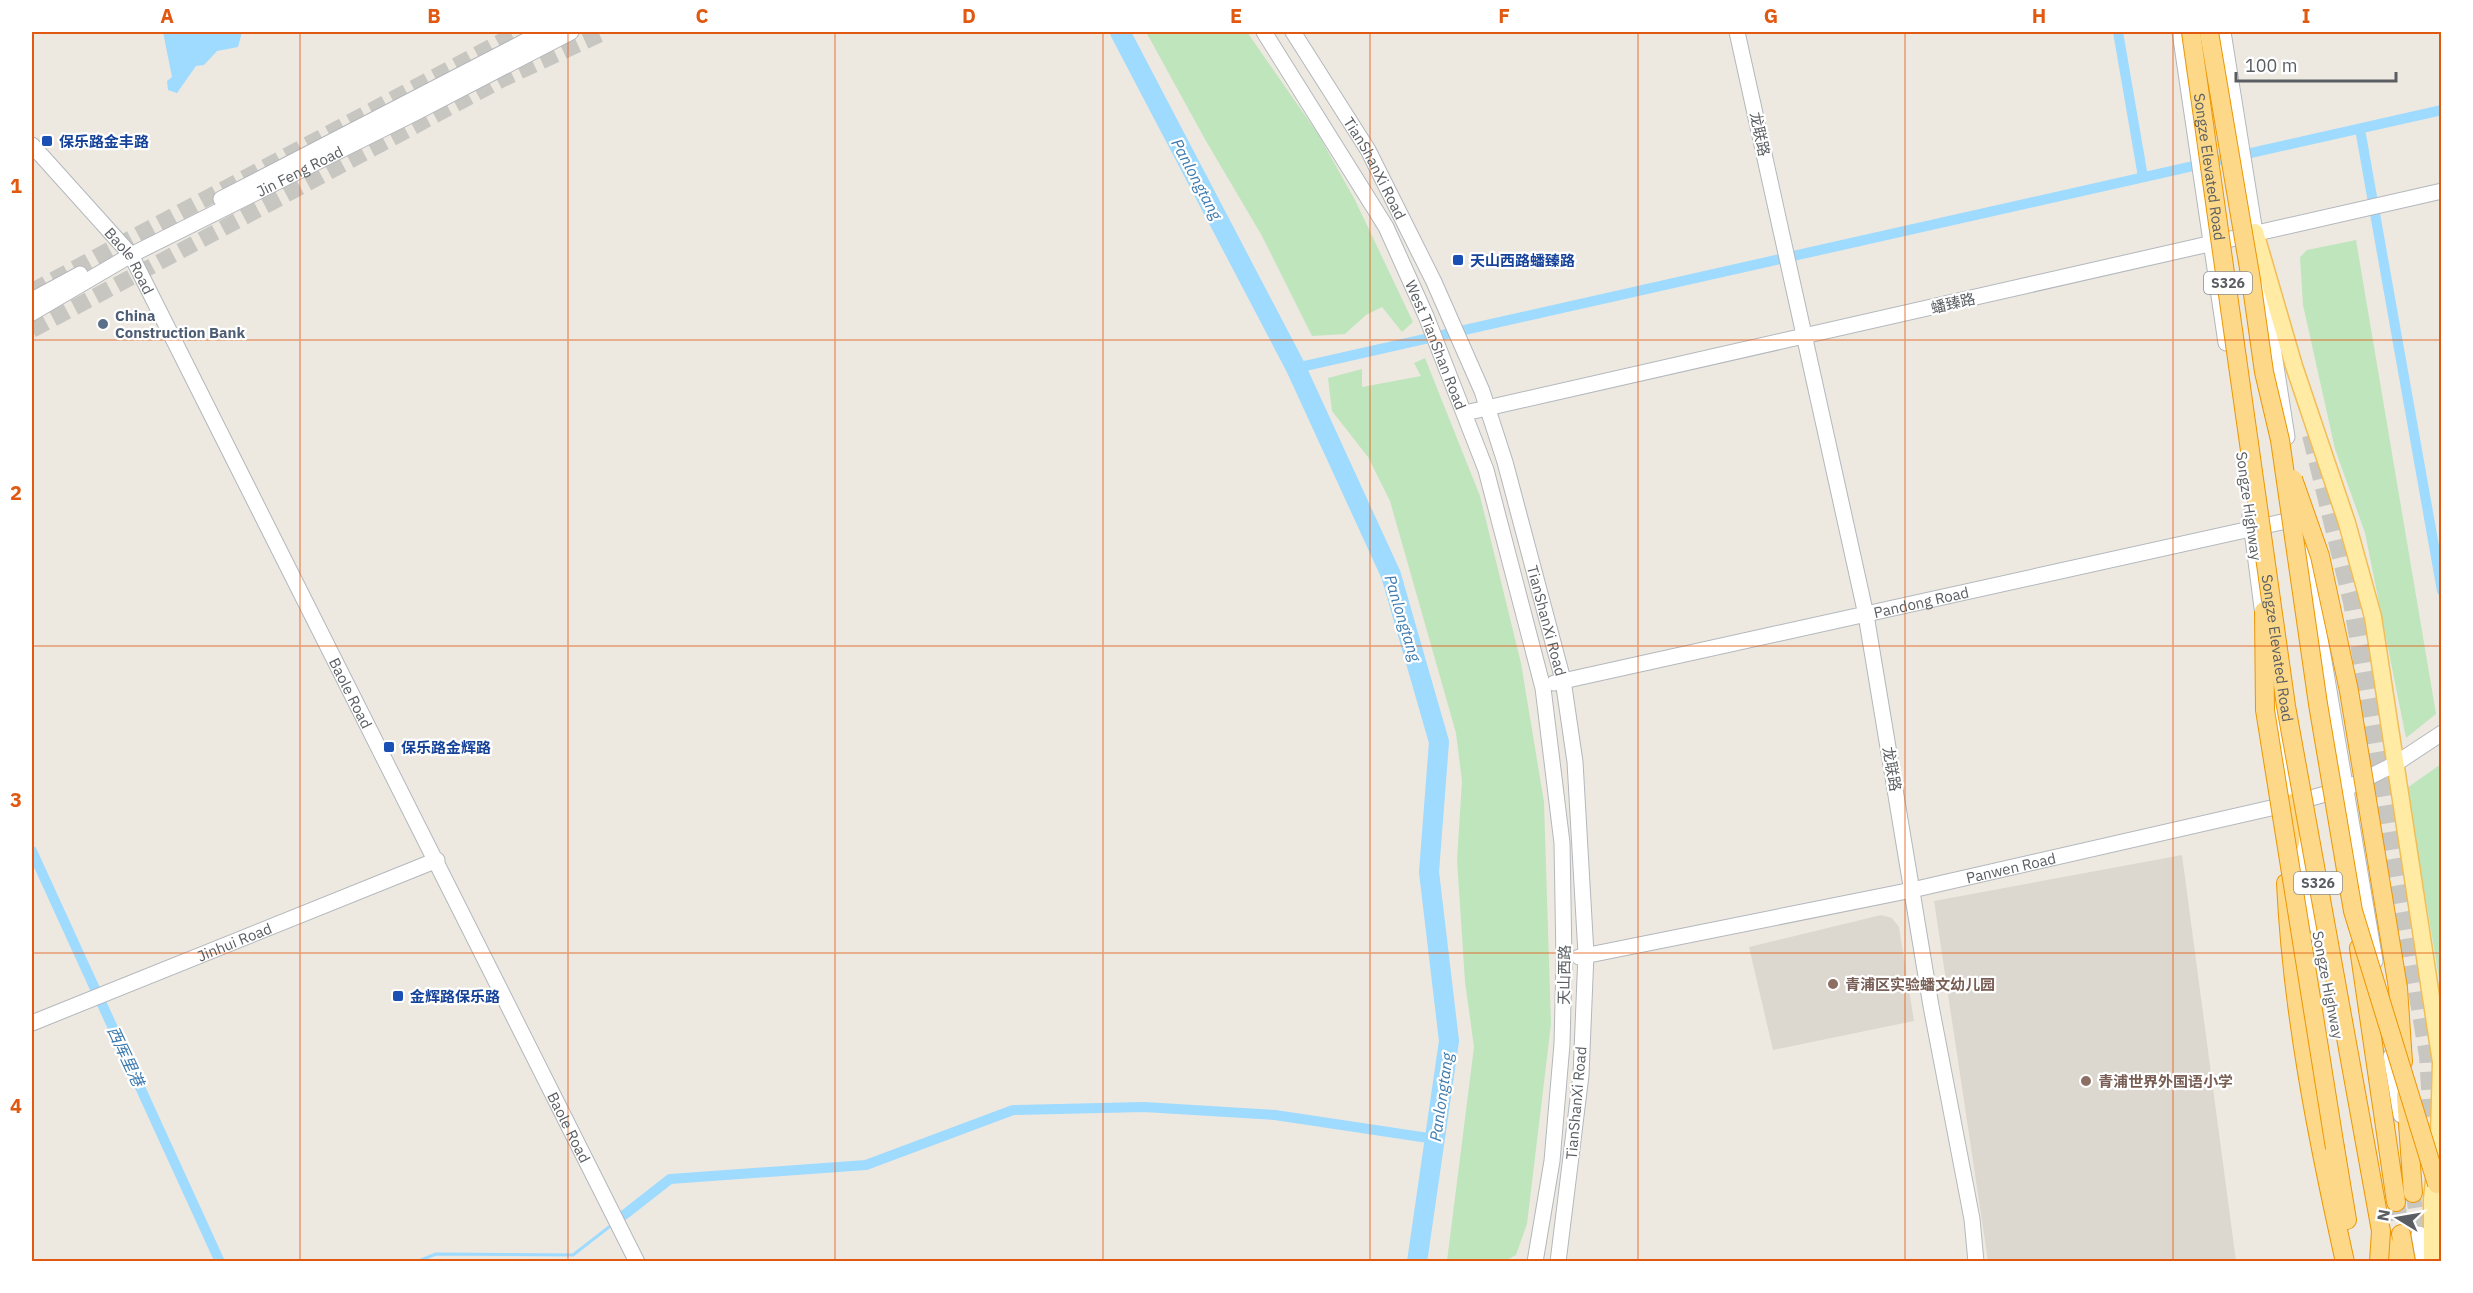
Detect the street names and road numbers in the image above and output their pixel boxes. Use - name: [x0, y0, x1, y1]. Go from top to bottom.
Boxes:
- street label: Songze Elevated Road: [2190, 92, 2230, 242]
- street label: 龙联路: [1746, 110, 1774, 158]
- street label: TianShanXi Road: [1340, 113, 1411, 222]
- street label: Jin Feng Road: [253, 141, 346, 200]
- street label: Baole Road: [101, 223, 158, 297]
- road number: S326: [2204, 272, 2252, 294]
- street label: West TianShan Road: [1401, 277, 1471, 412]
- street label: 蟠臻路: [1929, 289, 1977, 317]
- street label: Songze Highway: [2232, 450, 2266, 562]
- street label: TianShanXi Road: [1523, 563, 1571, 678]
- street label: Songze Elevated Road: [2258, 573, 2298, 723]
- street label: Pandong Road: [1872, 582, 1971, 622]
- street label: Baole Road: [325, 654, 377, 731]
- street label: 龙联路: [1879, 745, 1905, 793]
- street label: Panwen Road: [1964, 848, 2058, 887]
- road number: S326: [2294, 872, 2342, 894]
- street label: Jinhui Road: [194, 918, 274, 965]
- street label: Songze Highway: [2308, 929, 2348, 1041]
- street label: 天山西路: [1554, 945, 1574, 1005]
- street label: TianShanXi Road: [1562, 1046, 1590, 1160]
- street label: Baole Road: [544, 1089, 595, 1166]

